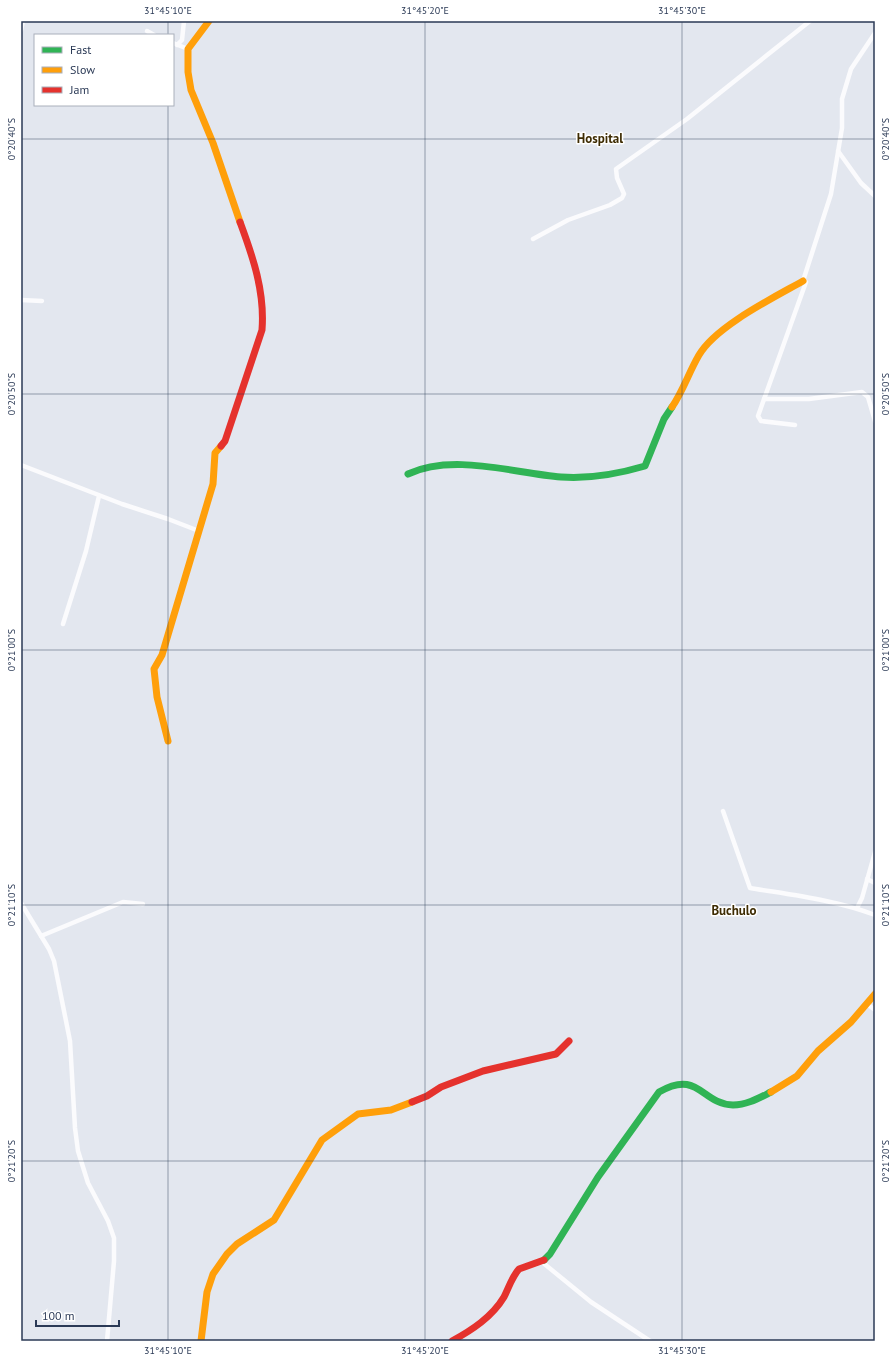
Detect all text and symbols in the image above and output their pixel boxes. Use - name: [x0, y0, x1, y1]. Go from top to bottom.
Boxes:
- text: 31°45'10"E: [144, 4, 192, 17]
- text: 31°45'20"E: [401, 4, 449, 17]
- text: 31°45'30"E: [658, 4, 706, 17]
- legend: [34, 34, 174, 106]
- text: Fast: [70, 42, 91, 57]
- text: Slow: [70, 62, 95, 77]
- text: Jam: [69, 82, 89, 97]
- text: 0°20'40"S: [5, 118, 18, 160]
- text: 0°20'40"S: [879, 118, 892, 160]
- district label: Hospital: [577, 130, 623, 147]
- text: 0°20'50"S: [5, 373, 18, 415]
- text: 0°20'50"S: [879, 373, 892, 415]
- text: 0°21'00"S: [5, 629, 18, 671]
- text: 0°21'00"S: [879, 629, 892, 671]
- text: 0°21'10"S: [5, 884, 18, 926]
- text: 0°21'10"S: [879, 884, 892, 926]
- district label: Buchulo: [711, 902, 757, 919]
- text: 0°21'20"S: [5, 1140, 18, 1182]
- text: 0°21'20"S: [879, 1140, 892, 1182]
- scale bar: [36, 1302, 119, 1328]
- text: 100 m: [42, 1308, 75, 1323]
- text: 31°45'10"E: [144, 1344, 192, 1357]
- text: 31°45'20"E: [401, 1344, 449, 1357]
- text: 31°45'30"E: [658, 1344, 706, 1357]

